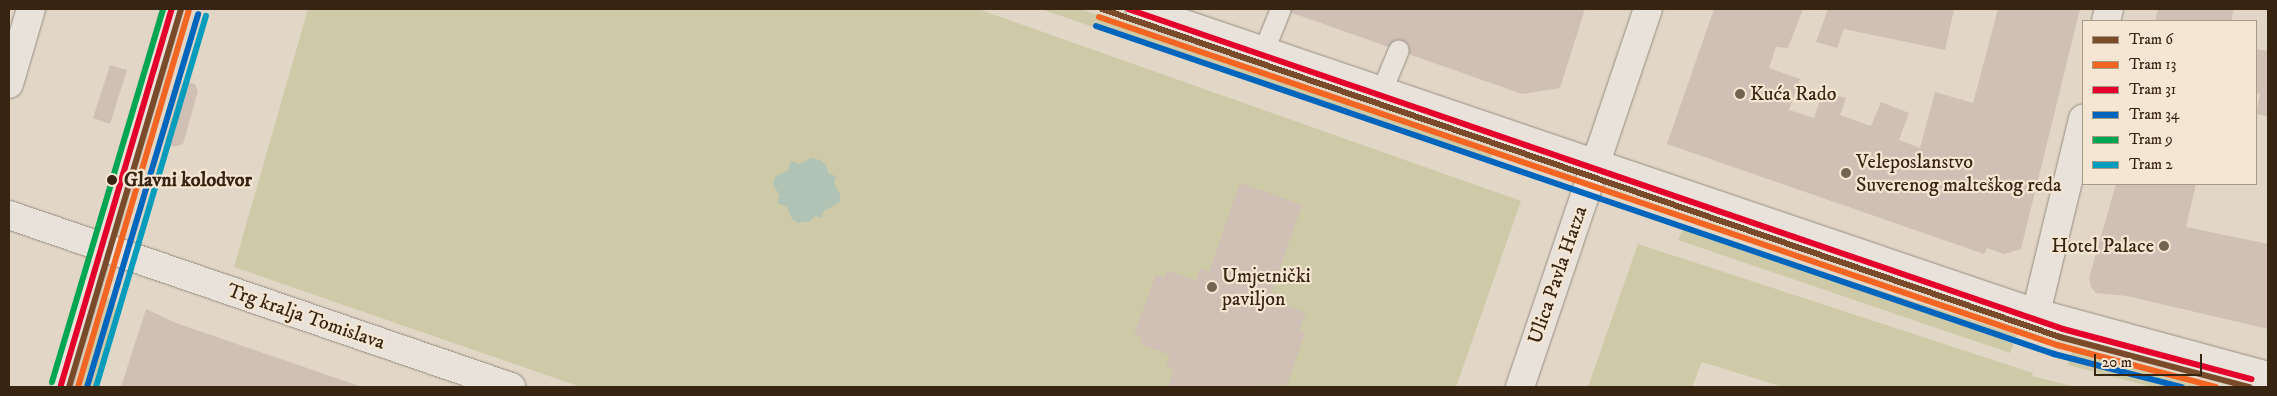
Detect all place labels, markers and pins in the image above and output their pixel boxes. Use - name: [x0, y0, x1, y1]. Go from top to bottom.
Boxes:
- place label: Kuća Rado: [1750, 82, 1836, 106]
- marker: Kuća Rado: [1734, 88, 1746, 100]
- place label: Veleposlanstvo Suverenog malteškog reda: [1856, 150, 2062, 197]
- marker: Veleposlanstvo Suverenog malteškog reda: [1840, 167, 1852, 179]
- place label: Glavni kolodvor: [124, 168, 252, 192]
- marker: Glavni kolodvor: [103, 171, 121, 189]
- place label: Hotel Palace: [2051, 234, 2154, 258]
- marker: Hotel Palace: [2158, 240, 2170, 252]
- place label: Umjetnički paviljon: [1222, 264, 1311, 311]
- marker: Umjetnički paviljon: [1206, 281, 1218, 293]

